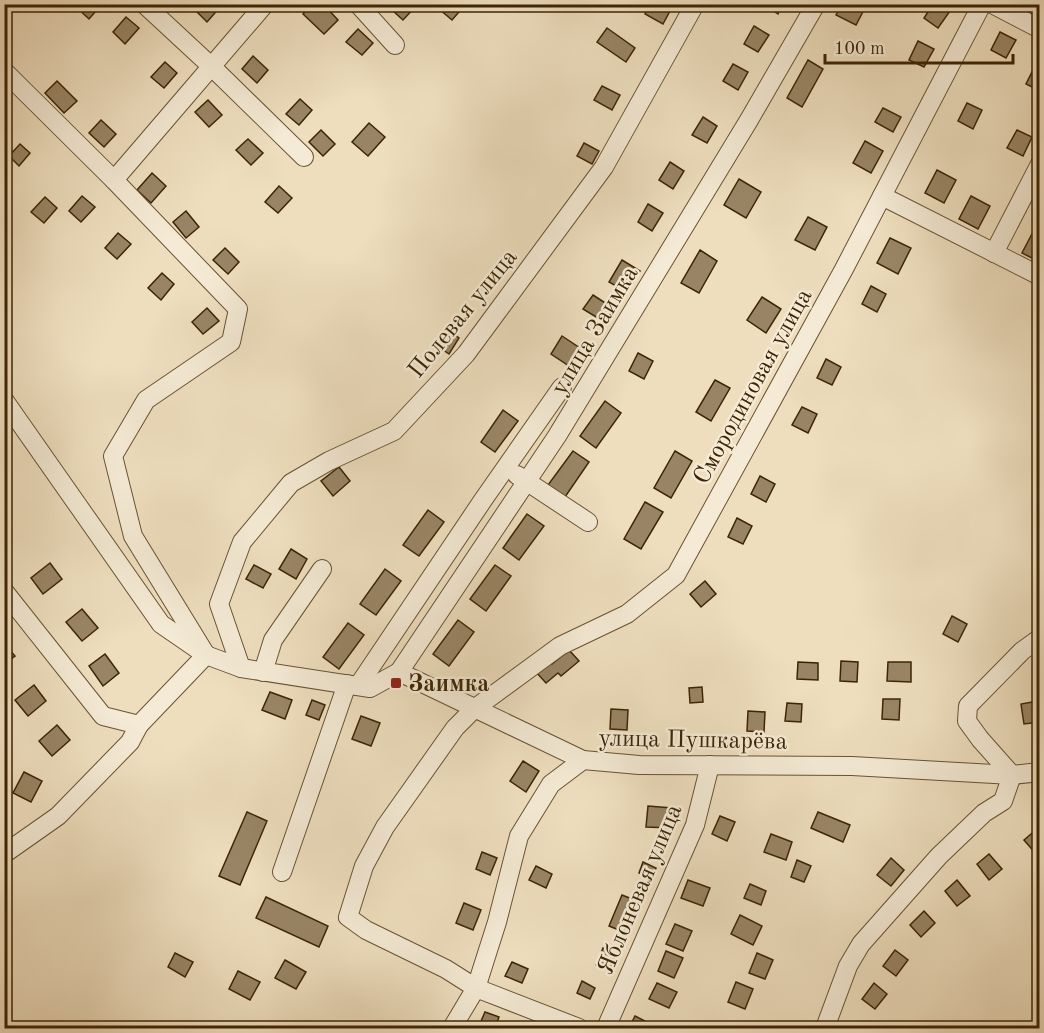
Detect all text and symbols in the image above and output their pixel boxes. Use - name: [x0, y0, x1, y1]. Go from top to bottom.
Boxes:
- scale bar: [825, 27, 1012, 65]
- text: 100 m: [834, 40, 885, 58]
- street label: Полевая улица: [405, 245, 523, 383]
- street label: улица Заимка: [548, 262, 644, 400]
- street label: Смородиновая улица: [690, 285, 817, 489]
- place label: Заимка: [408, 673, 489, 697]
- marker: Заимка: [389, 676, 403, 690]
- street label: улица Пушкарёва: [598, 727, 788, 755]
- street label: Яблоневая улица: [594, 801, 688, 978]

